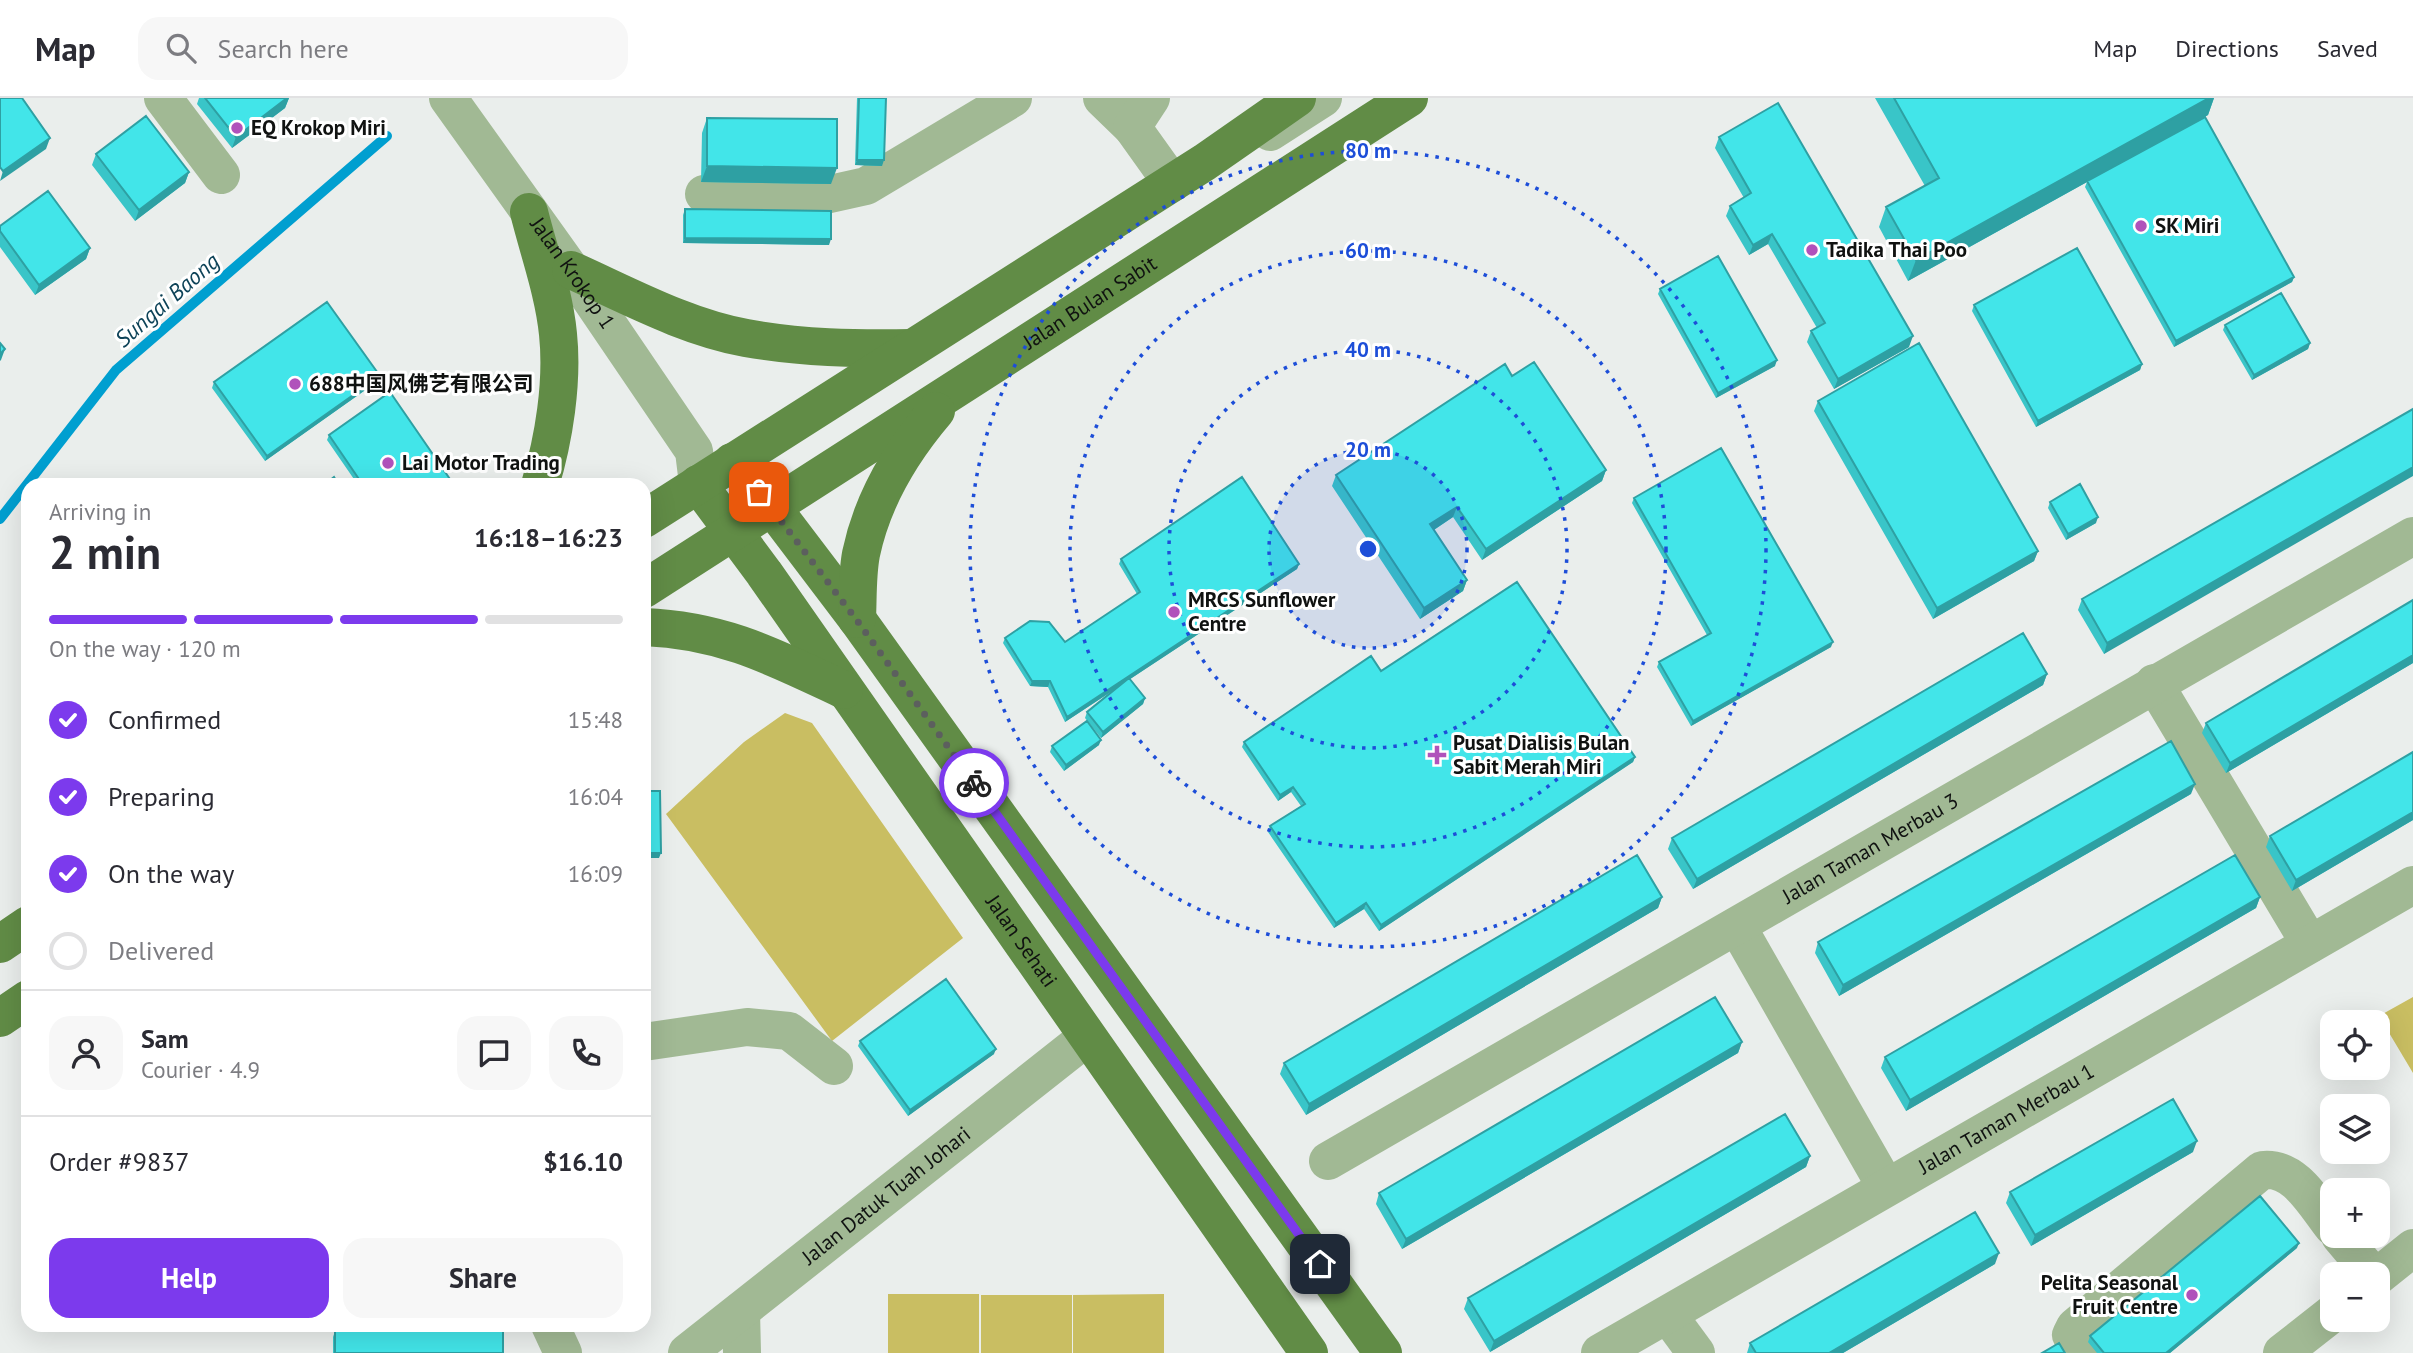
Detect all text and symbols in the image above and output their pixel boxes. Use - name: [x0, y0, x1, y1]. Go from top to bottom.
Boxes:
- search box: [138, 17, 628, 80]
- text: Map: [35, 27, 96, 70]
- icon: search: [162, 29, 200, 67]
- text: Search here: [218, 32, 349, 65]
- text: Map: [2093, 33, 2137, 64]
- text: Directions: [2175, 33, 2279, 64]
- text: Saved: [2317, 33, 2378, 64]
- place label: EQ Krokop Miri: [251, 114, 386, 141]
- marker: EQ Krokop Miri: [229, 120, 245, 136]
- text: 80 m: [1345, 137, 1391, 164]
- street label: Jalan Krokop 1: [524, 211, 621, 334]
- place label: SK Miri: [2155, 212, 2219, 239]
- marker: SK Miri: [2133, 218, 2149, 234]
- place label: Tadika Thai Poo: [1826, 236, 1967, 263]
- text: 60 m: [1345, 237, 1391, 264]
- marker: Tadika Thai Poo: [1804, 242, 1820, 258]
- water label: Sungai Baong: [108, 246, 225, 353]
- street label: Jalan Bulan Sabit: [1017, 250, 1162, 356]
- text: 40 m: [1345, 336, 1391, 363]
- place label: 688中国风佛艺有限公司: [309, 370, 534, 397]
- marker: 688中国风佛艺有限公司: [287, 376, 303, 392]
- text: 20 m: [1345, 436, 1391, 463]
- place label: Lai Motor Trading: [402, 449, 560, 476]
- marker: Lai Motor Trading: [380, 455, 396, 471]
- pin: [729, 462, 789, 522]
- icon: bag: [740, 473, 778, 511]
- text: Arriving in: [49, 497, 151, 526]
- text: 16:18–16:23: [474, 521, 623, 554]
- text: 2 min: [49, 522, 161, 582]
- centre of rings: [1356, 537, 1380, 561]
- place label: MRCS Sunflower Centre: [1188, 586, 1336, 637]
- marker: MRCS Sunflower Centre: [1166, 604, 1182, 620]
- text: On the way · 120 m: [49, 634, 241, 663]
- icon: check: [49, 701, 87, 739]
- text: Confirmed: [108, 703, 221, 736]
- text: 15:48: [568, 705, 623, 734]
- place label: Pusat Dialisis Bulan Sabit Merah Miri: [1453, 729, 1630, 780]
- marker: Pusat Dialisis Bulan Sabit Merah Miri: [1427, 745, 1447, 765]
- courier: [939, 748, 1009, 818]
- icon: bike: [955, 764, 993, 802]
- icon: check: [49, 778, 87, 816]
- text: Preparing: [108, 780, 215, 813]
- text: 16:04: [568, 782, 623, 811]
- street label: Jalan Taman Merbau 3: [1777, 787, 1963, 910]
- icon: check: [49, 855, 87, 893]
- text: On the way: [108, 857, 234, 890]
- text: 16:09: [568, 859, 623, 888]
- street label: Jalan Sehati: [979, 889, 1063, 992]
- text: Delivered: [108, 934, 214, 967]
- map controls: [2320, 1010, 2390, 1332]
- button: locate: [2320, 1010, 2390, 1080]
- button: person: [49, 1016, 123, 1090]
- button: chat: [457, 1016, 531, 1090]
- button: phone: [549, 1016, 623, 1090]
- text: Sam: [141, 1022, 189, 1055]
- text: Courier · 4.9: [141, 1055, 260, 1084]
- street label: Jalan Taman Merbau 1: [1913, 1057, 2099, 1180]
- button: layers: [2320, 1094, 2390, 1164]
- street label: Jalan Datuk Tuah Johari: [795, 1120, 976, 1271]
- text: Order #9837: [49, 1145, 189, 1178]
- text: $16.10: [543, 1145, 623, 1178]
- button: +: [2320, 1178, 2390, 1248]
- pin: [1290, 1234, 1350, 1294]
- button: Help: [49, 1238, 329, 1318]
- button: Share: [343, 1238, 623, 1318]
- icon: home: [1301, 1245, 1339, 1283]
- button: −: [2320, 1262, 2390, 1332]
- place label: Pelita Seasonal Fruit Centre: [2041, 1269, 2179, 1320]
- marker: Pelita Seasonal Fruit Centre: [2184, 1287, 2200, 1303]

